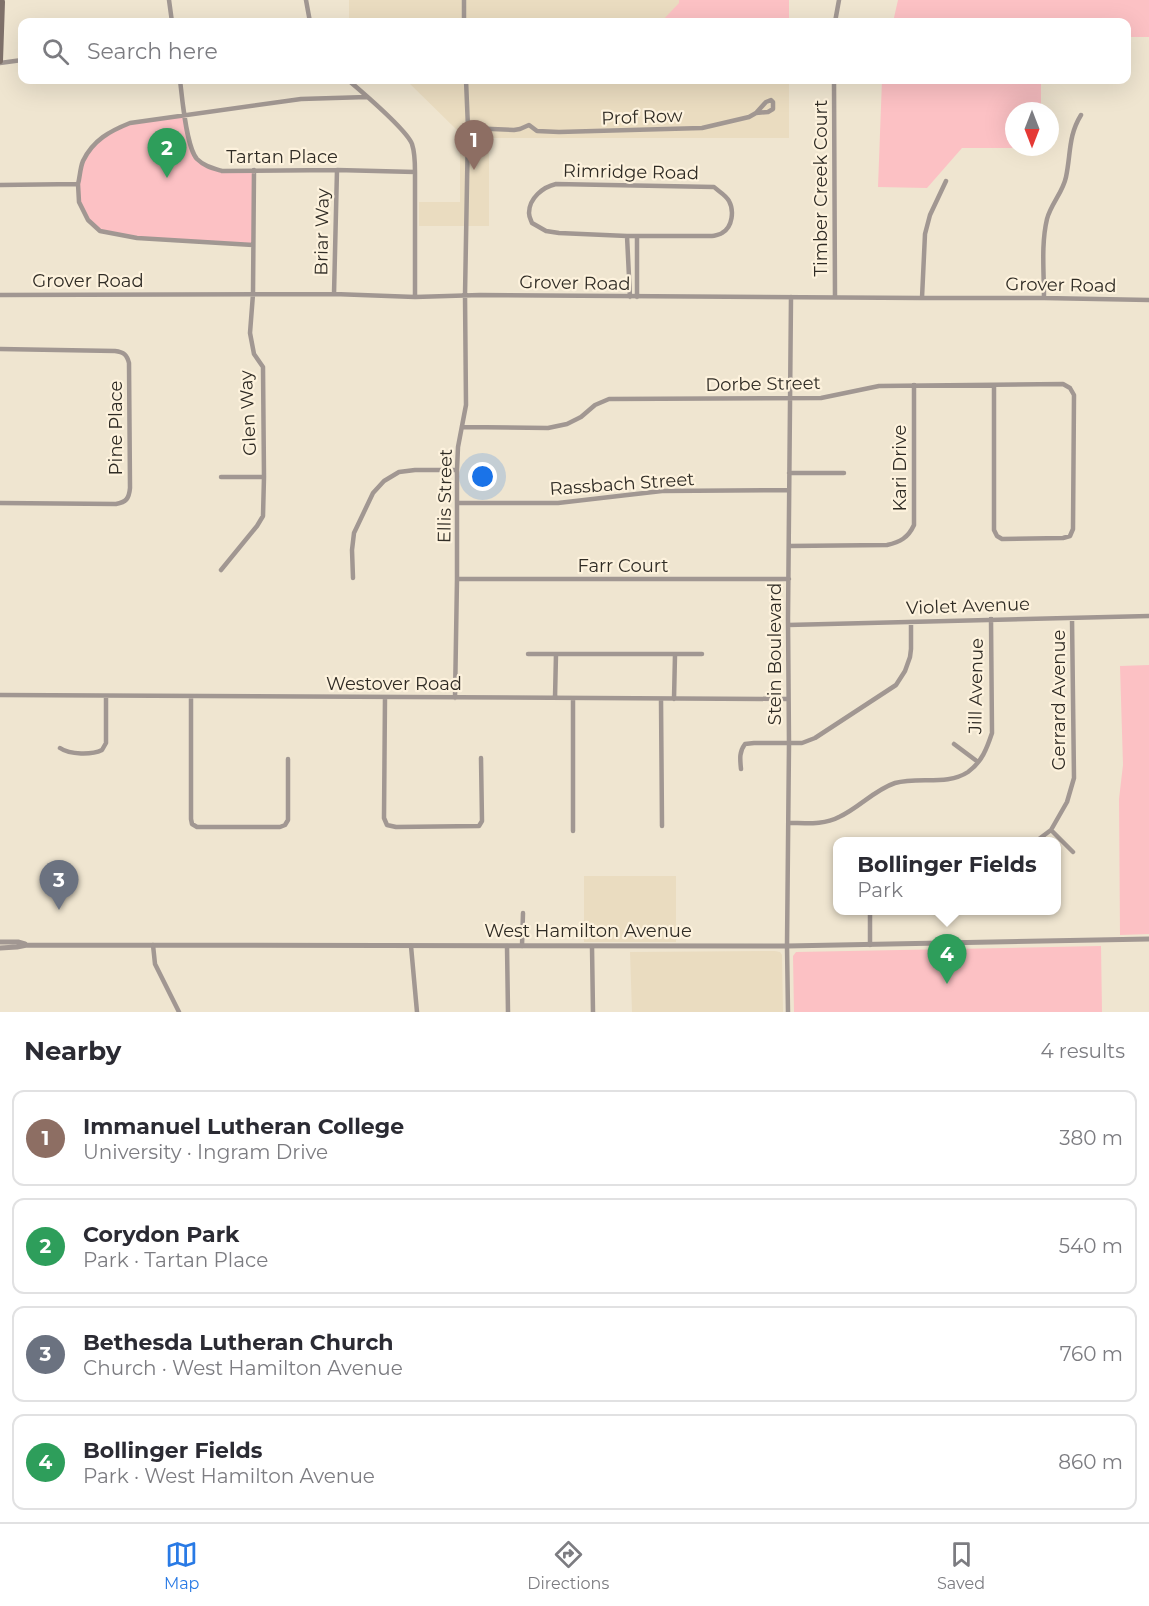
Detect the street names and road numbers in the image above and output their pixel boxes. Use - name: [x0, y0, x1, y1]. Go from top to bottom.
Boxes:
- street label: Timber Creek Court: [810, 100, 832, 276]
- street label: Prof Row: [601, 105, 683, 129]
- street label: Tartan Place: [226, 146, 338, 168]
- street label: Rimridge Road: [563, 160, 699, 184]
- street label: Briar Way: [310, 188, 334, 276]
- street label: Grover Road: [32, 270, 144, 292]
- street label: Grover Road: [519, 271, 631, 295]
- street label: Grover Road: [1005, 273, 1117, 297]
- street label: Glen Way: [235, 369, 261, 456]
- street label: Dorbe Street: [705, 372, 821, 396]
- street label: Pine Place: [105, 381, 127, 475]
- street label: Kari Drive: [889, 424, 911, 511]
- street label: Ellis Street: [433, 449, 457, 543]
- street label: Rassbach Street: [549, 468, 695, 500]
- street label: Farr Court: [577, 555, 669, 577]
- street label: Stein Boulevard: [764, 583, 786, 725]
- street label: Violet Avenue: [906, 593, 1030, 619]
- street label: Gerrard Avenue: [1048, 629, 1070, 770]
- street label: Jill Avenue: [964, 638, 988, 735]
- street label: Westover Road: [326, 673, 462, 695]
- street label: West Hamilton Avenue: [484, 920, 692, 942]

